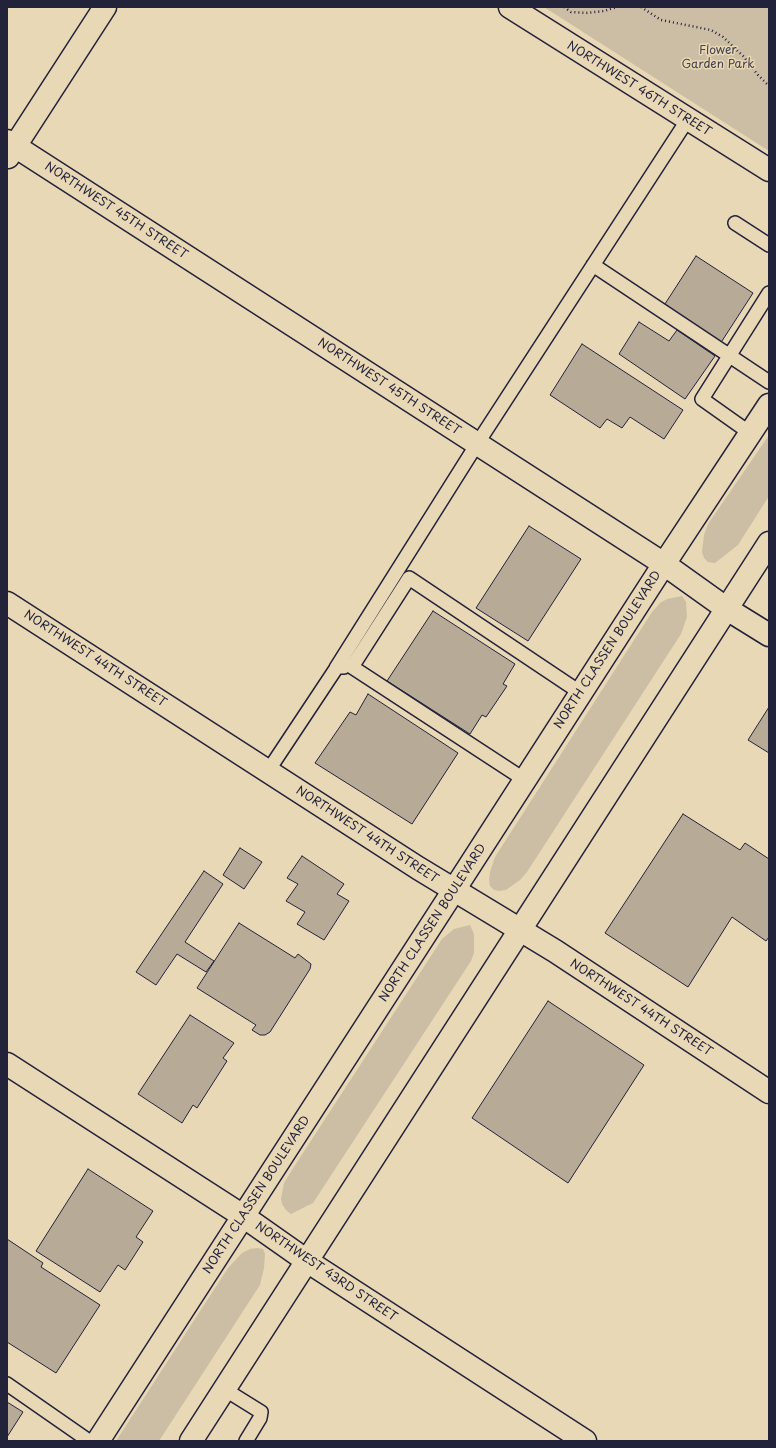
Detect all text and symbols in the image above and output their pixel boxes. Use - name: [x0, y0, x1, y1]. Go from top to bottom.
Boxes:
- street label: NORTHWEST 46TH STREET: [564, 39, 714, 139]
- park label: Flower Garden Park: [681, 44, 755, 72]
- street label: NORTHWEST 45TH STREET: [42, 159, 190, 263]
- street label: NORTHWEST 45TH STREET: [315, 335, 463, 439]
- street label: NORTH CLASSEN BOULEVARD: [552, 568, 664, 732]
- street label: NORTHWEST 44TH STREET: [21, 607, 169, 711]
- street label: NORTHWEST 44TH STREET: [293, 783, 441, 887]
- street label: NORTH CLASSEN BOULEVARD: [377, 841, 489, 1005]
- street label: NORTHWEST 44TH STREET: [567, 956, 715, 1060]
- street label: NORTH CLASSEN BOULEVARD: [201, 1113, 313, 1277]
- street label: NORTHWEST 43RD STREET: [252, 1219, 400, 1325]

